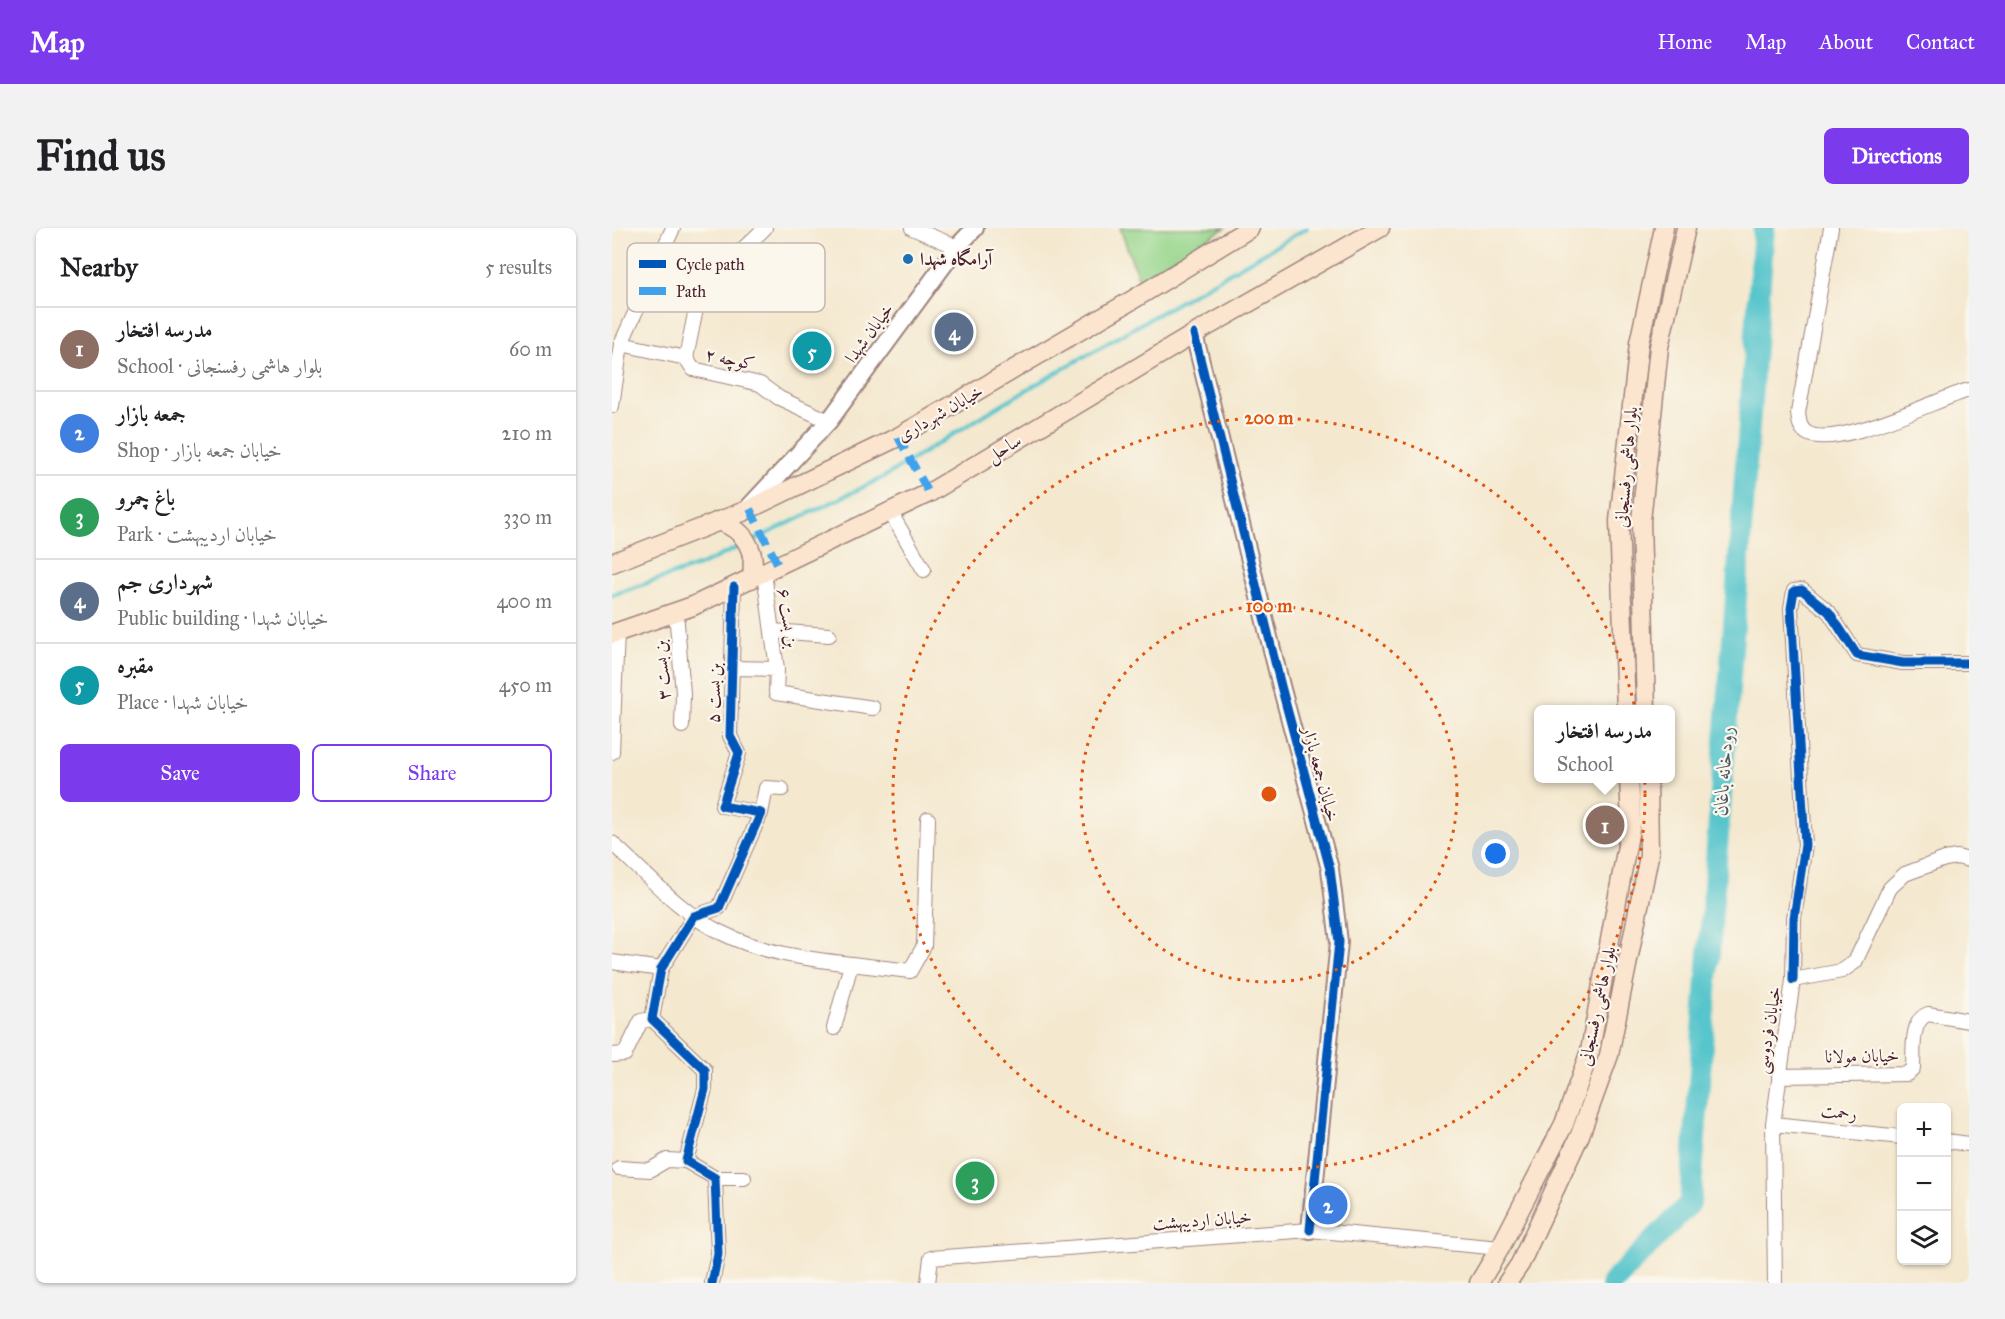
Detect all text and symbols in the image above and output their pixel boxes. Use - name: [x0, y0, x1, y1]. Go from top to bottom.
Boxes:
- text: Map: [30, 25, 85, 60]
- text: Home: [1657, 29, 1712, 55]
- text: Map: [1745, 29, 1786, 55]
- text: About: [1819, 29, 1873, 55]
- text: Contact: [1906, 29, 1975, 55]
- button: Directions: [1824, 128, 1969, 184]
- text: Find us: [36, 130, 166, 182]
- legend: [627, 243, 825, 312]
- place label: آرامگاه شهدا: [920, 247, 994, 271]
- text: Nearby: [60, 251, 138, 283]
- marker: آرامگاه شهدا: [901, 252, 915, 266]
- text: 5 results: [485, 255, 552, 279]
- text: Cycle path: [676, 255, 745, 274]
- text: Path: [676, 282, 706, 301]
- street label: خیابان شهدا: [840, 299, 899, 368]
- pin: 4: [934, 310, 974, 354]
- text: مدرسه افتخار: [117, 316, 212, 343]
- pin: 5: [792, 328, 832, 374]
- text: 1: [76, 337, 83, 361]
- text: 60 m: [509, 337, 552, 361]
- street label: کوچه ۲: [703, 343, 757, 377]
- text: School · بلوار هاشمی رفسنجانی: [117, 354, 322, 378]
- street label: خیابان شهرداری: [893, 380, 987, 447]
- text: جمعه بازار: [117, 400, 186, 427]
- street label: بلوار هاشمی رفسنجانی: [1610, 405, 1643, 529]
- text: 200 m: [1245, 407, 1294, 429]
- text: 2: [75, 421, 84, 445]
- text: 210 m: [502, 421, 552, 445]
- street label: ساحل: [983, 429, 1026, 469]
- text: Shop · خیابان جمعه بازار: [117, 438, 282, 462]
- text: باغ چمرو: [117, 484, 175, 511]
- text: 3: [76, 505, 84, 529]
- text: 330 m: [503, 505, 552, 529]
- text: Park · خیابان اردیبهشت: [117, 522, 277, 546]
- text: شهرداری جم: [117, 568, 213, 595]
- street label: بن بست ۶: [773, 587, 803, 650]
- text: 4: [74, 589, 85, 613]
- text: 400 m: [496, 589, 552, 613]
- text: 100 m: [1246, 595, 1293, 617]
- text: Public building · خیابان شهدا: [117, 606, 329, 630]
- street label: بن بست ۳: [649, 638, 675, 701]
- text: مقبره: [117, 652, 154, 679]
- street label: بن بست ۵: [702, 662, 726, 724]
- text: 5: [75, 673, 84, 697]
- text: 450 m: [499, 673, 552, 697]
- text: Place · خیابان شهدا: [117, 690, 249, 714]
- popup: [1534, 705, 1675, 783]
- text: مدرسه افتخار: [1557, 717, 1652, 744]
- street label: خیابان جمعه بازار: [1297, 722, 1344, 824]
- water label: رودخانه باغان: [1708, 725, 1738, 817]
- button: Save: [60, 744, 300, 802]
- button: Share: [312, 744, 552, 802]
- text: School: [1557, 752, 1614, 776]
- centre of rings: [1259, 784, 1279, 804]
- pin: 1: [1586, 802, 1624, 848]
- your location: [1481, 839, 1510, 868]
- street label: بلوار هاشمی رفسنجانی: [1574, 944, 1621, 1068]
- street label: خیابان فردوسی: [1750, 985, 1788, 1076]
- street label: خیابان مولانا: [1825, 1044, 1899, 1068]
- street label: رحمت: [1820, 1099, 1858, 1125]
- map controls: [1897, 1103, 1951, 1265]
- button: +: [1897, 1103, 1951, 1157]
- button: −: [1897, 1157, 1951, 1211]
- pin: 3: [956, 1158, 994, 1204]
- pin: 2: [1308, 1182, 1348, 1228]
- street label: خیابان اردیبهشت: [1151, 1206, 1253, 1235]
- button: layers: [1897, 1211, 1951, 1265]

